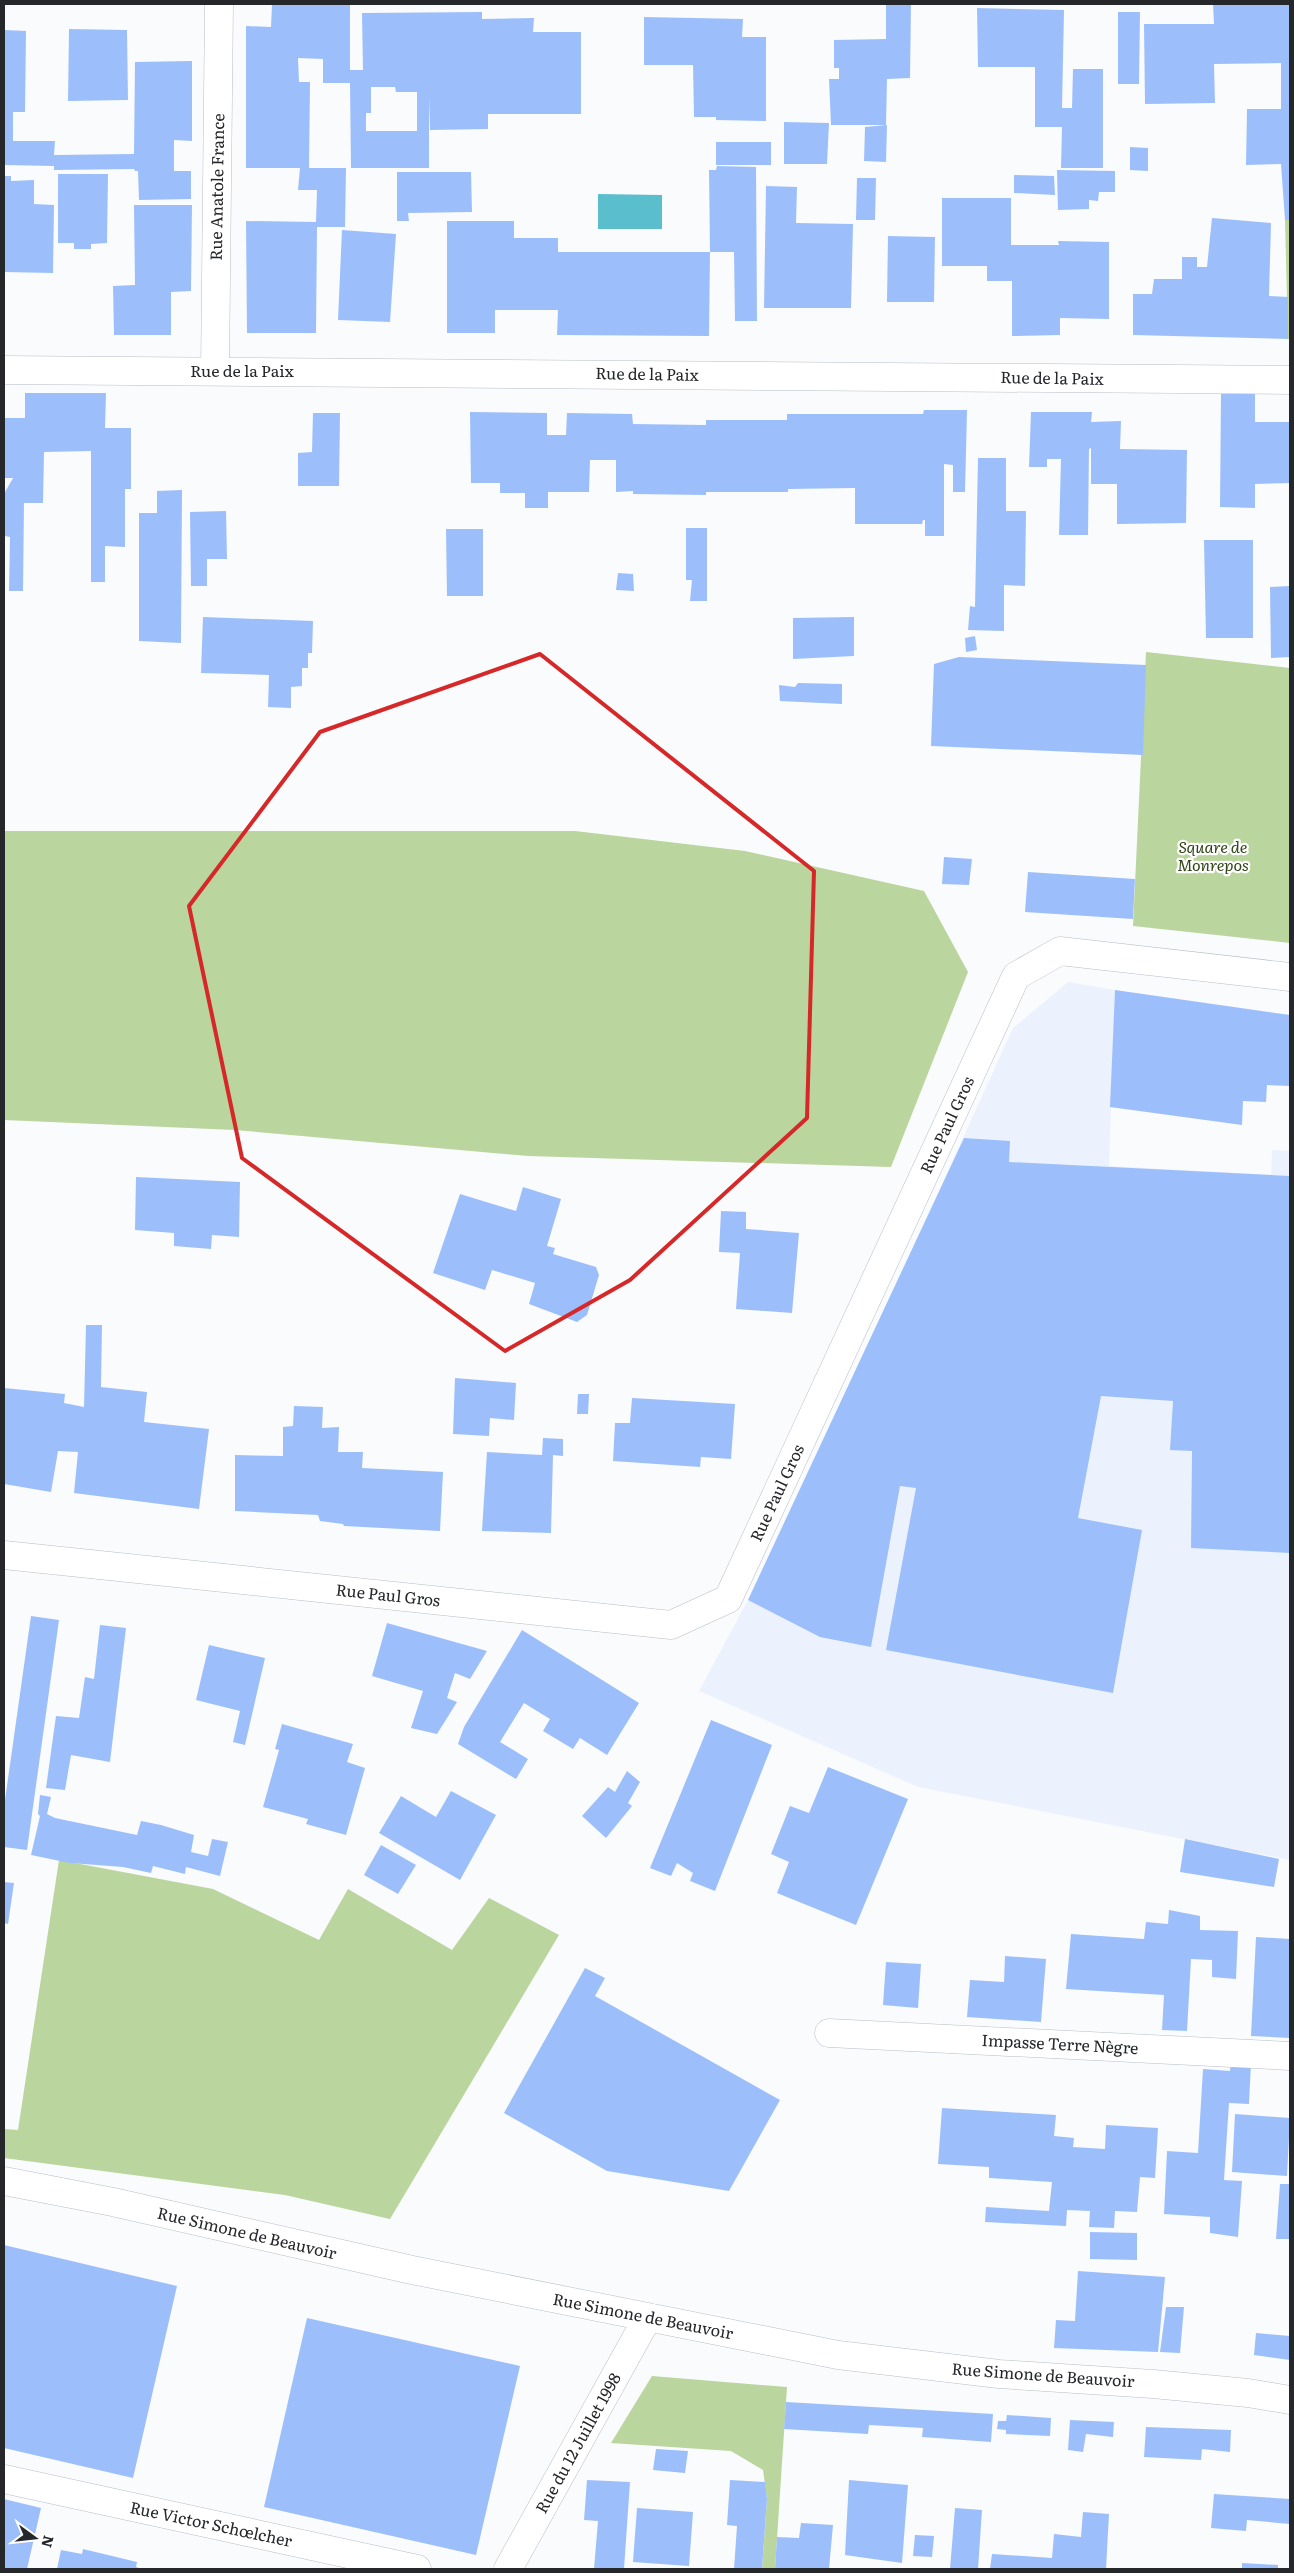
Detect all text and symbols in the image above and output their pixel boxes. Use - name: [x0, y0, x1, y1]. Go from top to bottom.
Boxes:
- street label: Rue Anatole France: [203, 113, 229, 261]
- street label: Rue de la Paix: [190, 358, 295, 382]
- street label: Rue de la Paix: [595, 360, 700, 386]
- street label: Rue de la Paix: [1000, 364, 1105, 390]
- park label: Square de Monrepos: [1177, 834, 1249, 876]
- street label: Rue Paul Gros: [913, 1072, 979, 1177]
- street label: Rue Paul Gros: [743, 1440, 809, 1545]
- street label: Rue Paul Gros: [335, 1577, 442, 1611]
- street label: Impasse Terre Nègre: [981, 2027, 1139, 2059]
- street label: Rue Simone de Beauvoir: [155, 2200, 340, 2264]
- street label: Rue Simone de Beauvoir: [551, 2286, 736, 2344]
- street label: Rue Simone de Beauvoir: [951, 2356, 1136, 2392]
- street label: Rue du 12 Juillet 1998: [528, 2368, 626, 2517]
- street label: Rue Victor Schœlcher: [128, 2494, 295, 2552]
- north arrow: [10, 2513, 60, 2563]
- text: N: [37, 2533, 60, 2550]

